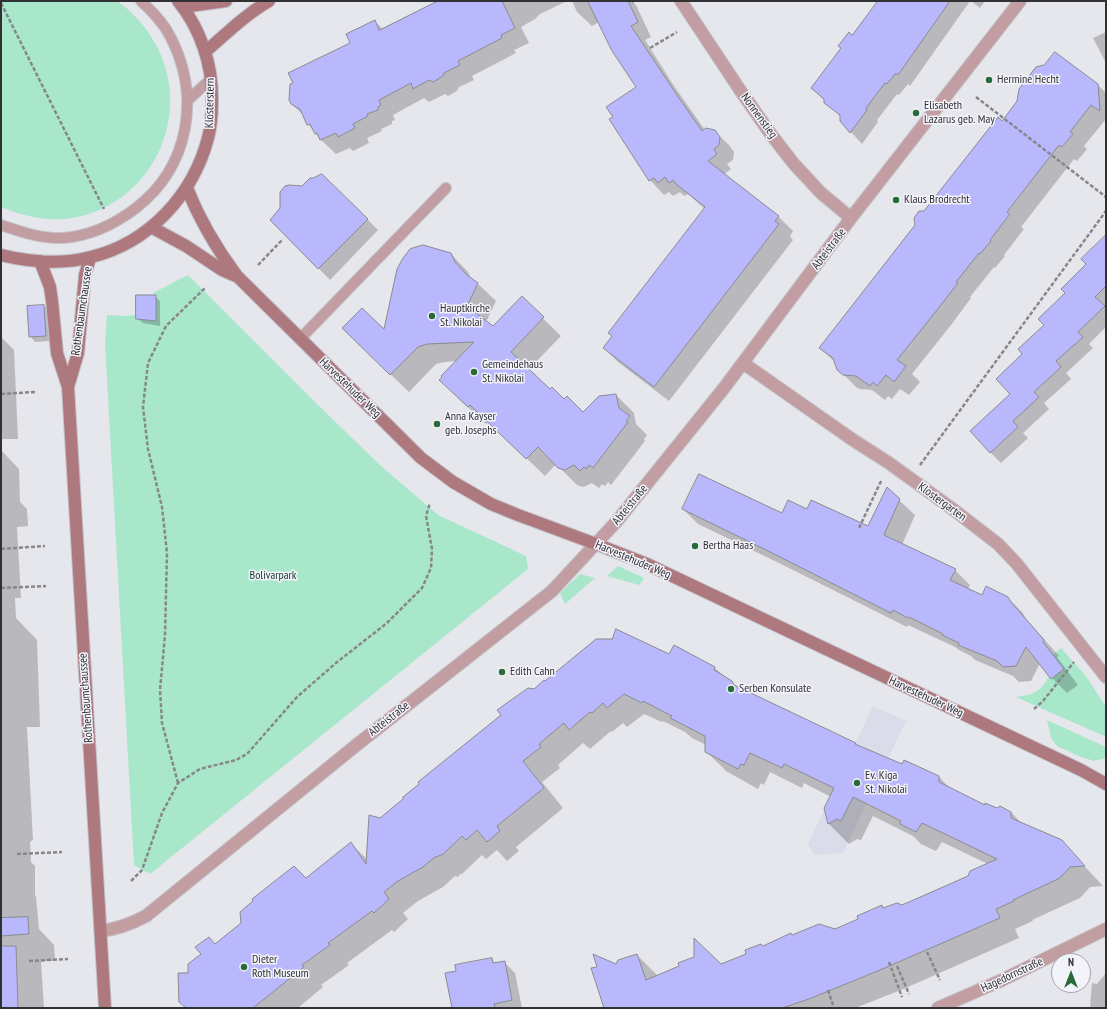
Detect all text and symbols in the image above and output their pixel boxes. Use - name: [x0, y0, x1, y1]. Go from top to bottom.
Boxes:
- place label: Hermine Hecht: [997, 73, 1059, 87]
- marker: Hermine Hecht: [984, 75, 994, 85]
- street label: Klosterstern: [202, 78, 218, 128]
- street label: Nonnenstieg: [738, 91, 780, 141]
- place label: Elisabeth Lazarus geb. May: [924, 99, 995, 127]
- marker: Elisabeth Lazarus geb. May: [911, 108, 921, 118]
- place label: Klaus Brodrecht: [904, 193, 970, 207]
- marker: Klaus Brodrecht: [891, 195, 901, 205]
- street label: Abteistraße: [809, 226, 849, 272]
- street label: Rothenbaumchaussee: [69, 266, 95, 356]
- place label: Hauptkirche St. Nikolai: [440, 302, 490, 330]
- marker: Hauptkirche St. Nikolai: [427, 311, 437, 321]
- street label: Harvestehuder Weg: [316, 355, 384, 421]
- place label: Gemeindehaus St. Nikolai: [482, 358, 543, 386]
- marker: Gemeindehaus St. Nikolai: [469, 367, 479, 377]
- place label: Anna Kayser geb. Josephs: [445, 410, 497, 438]
- marker: Anna Kayser geb. Josephs: [432, 419, 442, 429]
- street label: Klostergarten: [915, 480, 969, 524]
- street label: Abteistraße: [609, 482, 651, 528]
- street label: Harvestehuder Weg: [593, 538, 673, 582]
- place label: Bertha Haas: [703, 539, 753, 553]
- marker: Bertha Haas: [690, 541, 700, 551]
- park label: Bolivarpark: [250, 569, 296, 583]
- street label: Rothenbaumchaussee: [76, 653, 96, 743]
- place label: Edith Cahn: [510, 665, 555, 679]
- marker: Edith Cahn: [497, 667, 507, 677]
- street label: Harvestehuder Weg: [886, 673, 966, 721]
- place label: Serben Konsulate: [739, 682, 811, 696]
- marker: Serben Konsulate: [726, 684, 736, 694]
- street label: Abteistraße: [366, 699, 412, 739]
- place label: Ev. Kiga St. Nikolai: [865, 769, 907, 797]
- marker: Ev. Kiga St. Nikolai: [852, 778, 862, 788]
- place label: Dieter Roth Museum: [252, 953, 308, 981]
- north arrow: [1051, 953, 1091, 993]
- street label: Hagedornstraße: [979, 954, 1045, 996]
- text: N: [1068, 955, 1074, 969]
- marker: Dieter Roth Museum: [239, 962, 249, 972]

